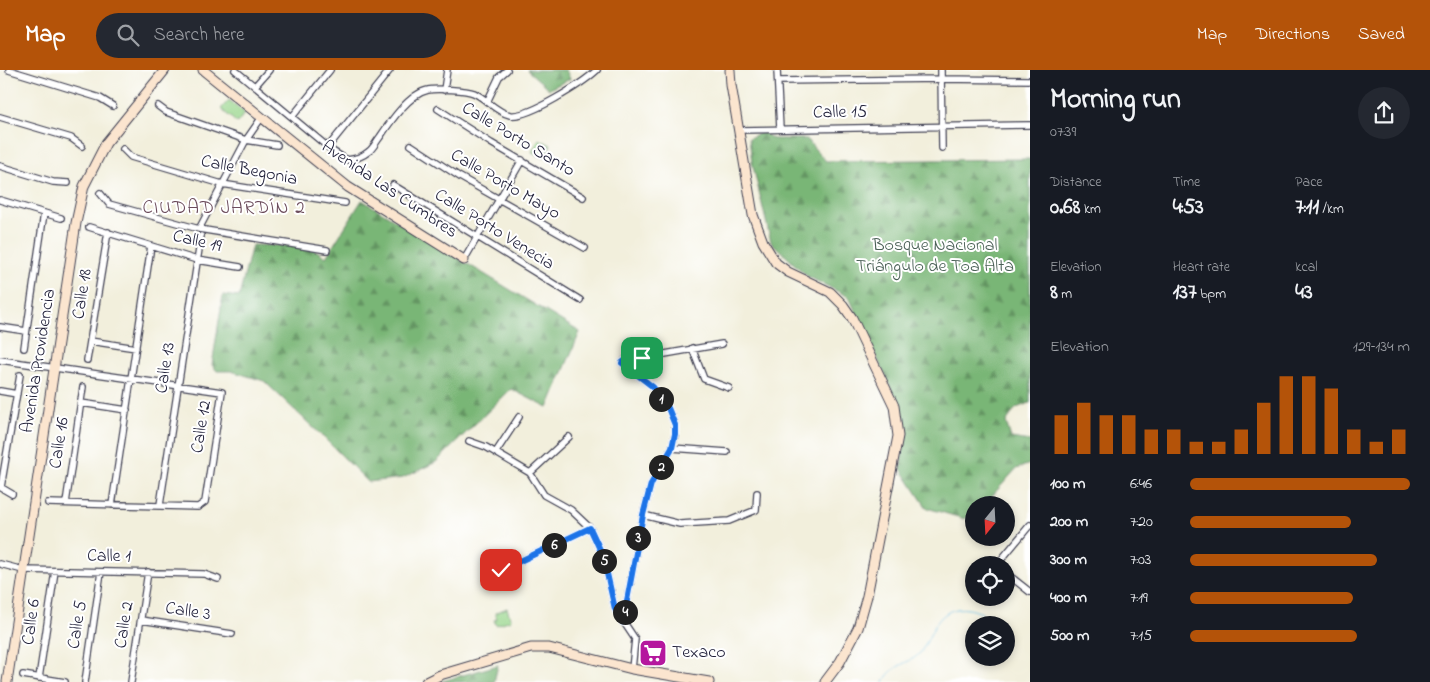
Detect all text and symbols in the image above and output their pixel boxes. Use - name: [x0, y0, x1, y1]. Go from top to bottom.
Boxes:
- search box: [96, 13, 446, 58]
- text: Map: [25, 18, 66, 53]
- icon: search: [114, 21, 142, 49]
- text: Search here: [154, 22, 245, 49]
- text: Map: [1197, 22, 1227, 48]
- text: Directions: [1255, 22, 1330, 48]
- text: Saved: [1358, 22, 1405, 48]
- text: Morning run: [1050, 80, 1181, 121]
- button: share: [1358, 87, 1410, 139]
- street label: Calle Porto Santo: [456, 96, 580, 184]
- street label: Calle 15: [813, 100, 867, 126]
- text: 07:39: [1050, 120, 1076, 144]
- street label: Avenida Las Cumbres: [316, 135, 462, 245]
- street label: Calle Porto Mayo: [445, 143, 565, 227]
- street label: Calle Begonia: [198, 149, 299, 194]
- text: Distance: [1050, 172, 1102, 193]
- text: Time: [1173, 172, 1200, 193]
- text: Pace: [1295, 172, 1323, 193]
- street label: Calle Porto Venecia: [429, 183, 559, 277]
- text: 0.68: [1050, 193, 1080, 223]
- text: 4:53: [1173, 193, 1204, 223]
- text: 7:11: [1295, 193, 1319, 223]
- district label: CIUDAD JARDÍN 2: [142, 195, 306, 222]
- text: km: [1080, 199, 1101, 220]
- text: /km: [1319, 199, 1344, 220]
- street label: Calle 19: [170, 224, 225, 260]
- park label: Bosque Nacional Triángulo de Toa Alta: [856, 233, 1014, 281]
- text: Elevation: [1050, 257, 1101, 278]
- text: Heart rate: [1173, 257, 1230, 278]
- text: kcal: [1295, 257, 1318, 278]
- street label: Calle 18: [66, 267, 100, 321]
- text: 8: [1050, 278, 1058, 308]
- text: 137: [1173, 278, 1197, 308]
- text: 43: [1295, 278, 1313, 308]
- text: m: [1058, 284, 1072, 305]
- text: bpm: [1197, 284, 1226, 305]
- street label: Avenida Providencia: [15, 287, 63, 435]
- text: Elevation: [1050, 335, 1109, 359]
- text: 129–134 m: [1353, 335, 1410, 359]
- pin: [621, 337, 663, 379]
- street label: Calle 13: [149, 341, 183, 395]
- icon: arrive: [628, 344, 656, 372]
- pin: 1: [648, 386, 674, 412]
- text: 1: [659, 389, 664, 410]
- street label: Calle 12: [185, 399, 219, 455]
- street label: Calle 16: [43, 415, 77, 471]
- pin: 2: [648, 454, 674, 480]
- text: 2: [658, 457, 665, 478]
- text: 100 m: [1050, 472, 1085, 496]
- text: 6:46: [1130, 472, 1152, 496]
- north arrow: [965, 496, 1015, 546]
- map controls: [965, 496, 1015, 666]
- text: 200 m: [1050, 510, 1088, 534]
- text: 7:20: [1130, 510, 1153, 534]
- pin: 3: [626, 526, 650, 550]
- text: 3: [636, 528, 641, 549]
- pin: 6: [542, 532, 566, 558]
- text: 6: [551, 535, 558, 556]
- street label: Calle 1: [87, 544, 131, 570]
- pin: 5: [592, 548, 616, 574]
- text: 300 m: [1050, 548, 1087, 572]
- text: 7:03: [1130, 548, 1151, 572]
- pin: [480, 549, 522, 591]
- text: 5: [600, 551, 609, 572]
- icon: check: [487, 556, 515, 584]
- button: locate: [965, 556, 1015, 606]
- text: 400 m: [1050, 586, 1087, 610]
- text: 7:19: [1130, 586, 1148, 610]
- street label: Calle 3: [163, 596, 213, 628]
- street label: Calle 6: [16, 597, 48, 647]
- street label: Calle 5: [61, 599, 95, 651]
- street label: Calle 2: [108, 600, 142, 650]
- pin: 4: [612, 600, 638, 624]
- text: 4: [623, 602, 628, 623]
- button: layers: [965, 616, 1015, 666]
- text: 500 m: [1050, 624, 1089, 648]
- text: 7:15: [1130, 624, 1152, 648]
- supermarket icon: Texaco: [638, 638, 668, 668]
- place label: Texaco: [672, 640, 726, 666]

